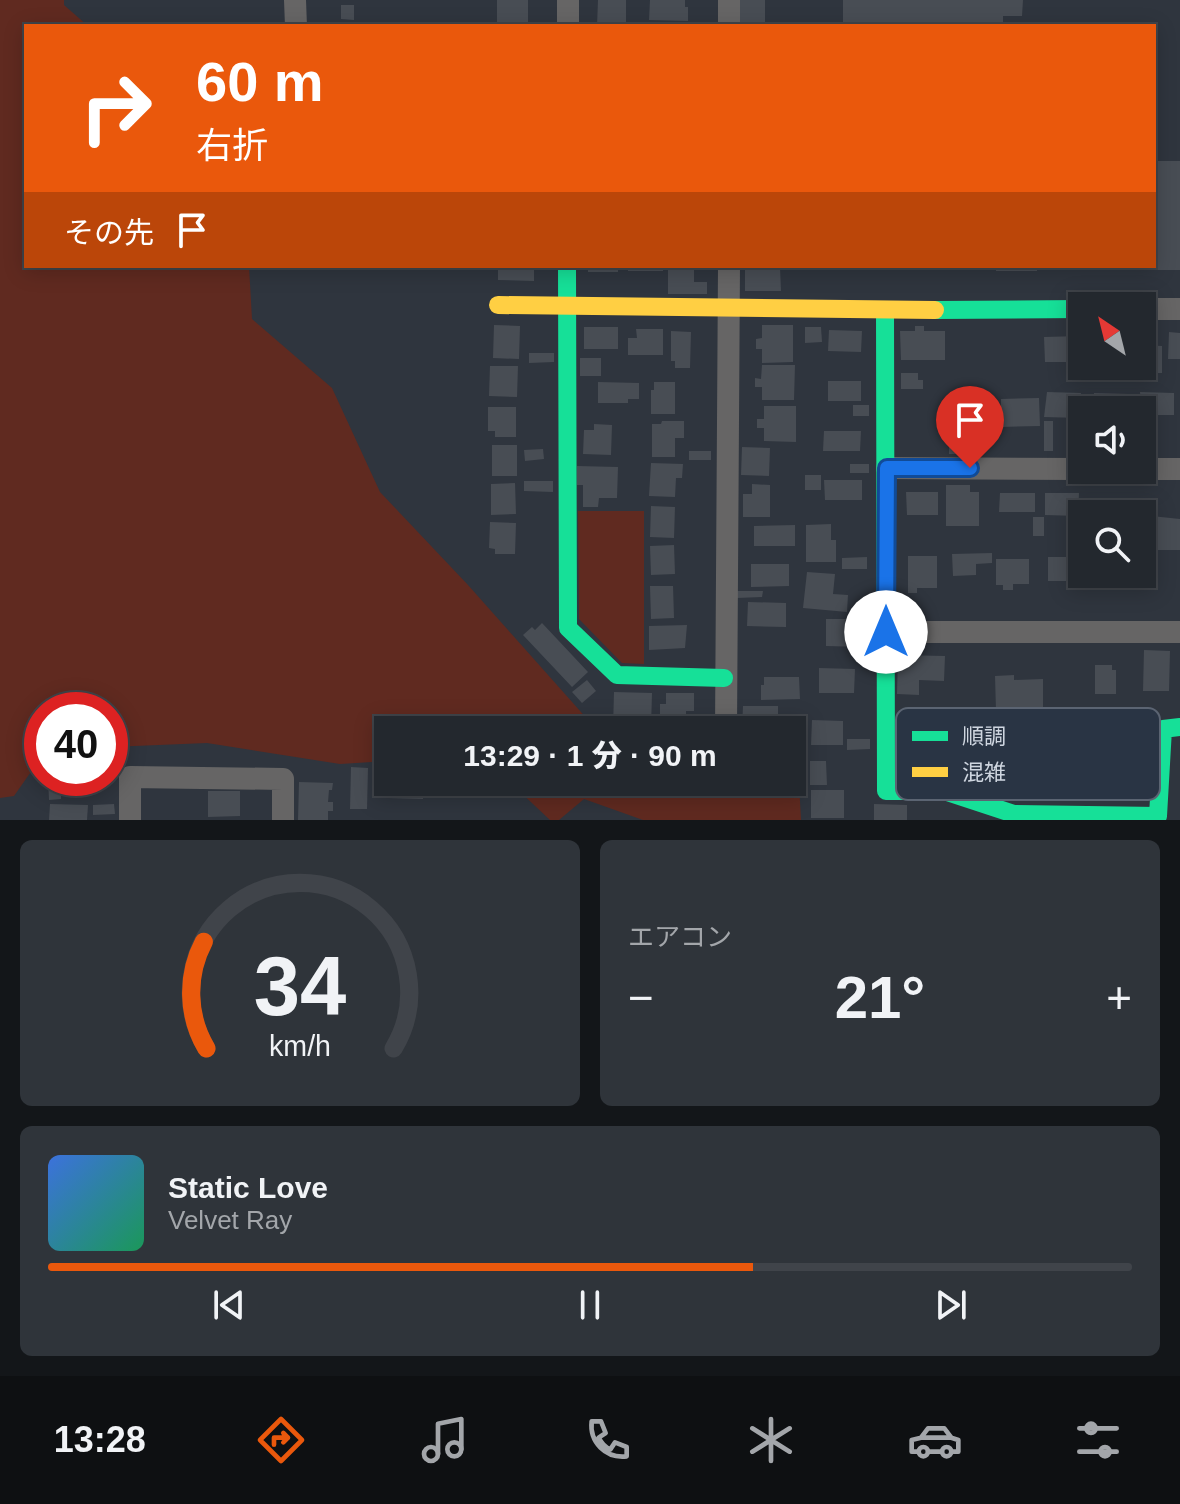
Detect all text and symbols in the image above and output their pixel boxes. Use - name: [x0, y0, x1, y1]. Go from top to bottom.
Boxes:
- text: 60 m: [196, 50, 324, 113]
- icon: right: [64, 56, 168, 160]
- text: 右折: [196, 125, 268, 166]
- icon: arrive: [170, 208, 214, 252]
- text: その先: [64, 216, 154, 249]
- north arrow: [1068, 292, 1156, 380]
- map controls: [1068, 292, 1156, 588]
- pin: [936, 386, 1004, 468]
- button: sound: [1068, 396, 1156, 484]
- icon: arrive: [948, 398, 992, 442]
- button: search: [1068, 500, 1156, 588]
- position arrow: [844, 590, 928, 674]
- speed limit sign: 40: [24, 692, 128, 796]
- legend: [896, 708, 1160, 800]
- text: 順調: [962, 724, 1006, 749]
- text: 13:29 · 1 分 · 90 m: [463, 739, 717, 772]
- text: 混雑: [962, 760, 1006, 785]
- text: エアコン: [628, 922, 732, 952]
- text: 34: [254, 940, 346, 1033]
- text: 21°: [835, 964, 925, 1031]
- text: −: [628, 973, 654, 1022]
- text: +: [1106, 973, 1132, 1022]
- text: km/h: [269, 1030, 331, 1062]
- text: Static Love: [168, 1171, 328, 1204]
- text: Velvet Ray: [168, 1205, 292, 1235]
- icon: previous: [207, 1283, 251, 1327]
- icon: pause: [568, 1283, 612, 1327]
- icon: next: [929, 1283, 973, 1327]
- icon: directions: [253, 1412, 309, 1468]
- icon: music: [417, 1412, 473, 1468]
- icon: phone: [580, 1412, 636, 1468]
- icon: climate: [743, 1412, 799, 1468]
- icon: car: [907, 1412, 963, 1468]
- icon: filters: [1070, 1412, 1126, 1468]
- text: 13:28: [54, 1419, 146, 1460]

